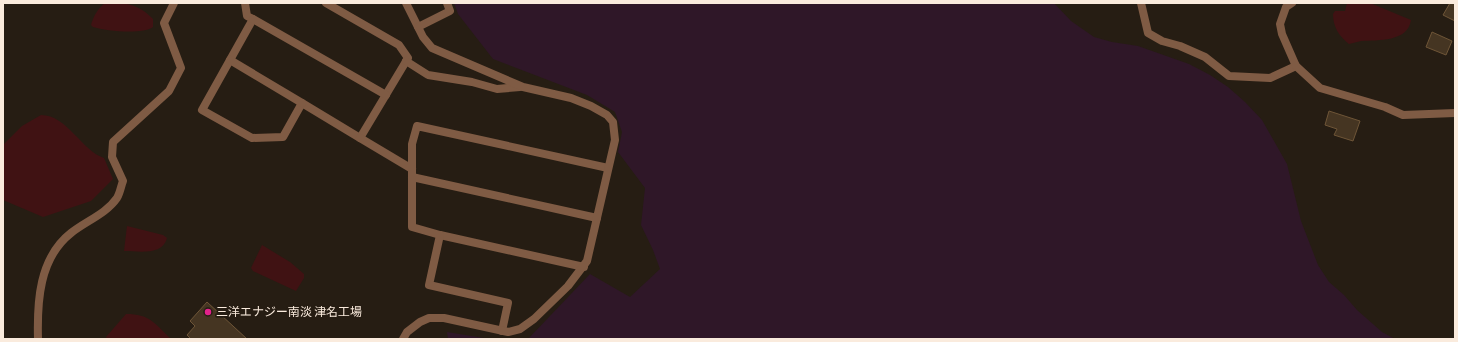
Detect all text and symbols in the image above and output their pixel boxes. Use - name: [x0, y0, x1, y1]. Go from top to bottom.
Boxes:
- place label: 三洋エナジー南淡 津名工場: [216, 305, 362, 318]
- marker: 三洋エナジー南淡 津名工場: [203, 307, 213, 317]

